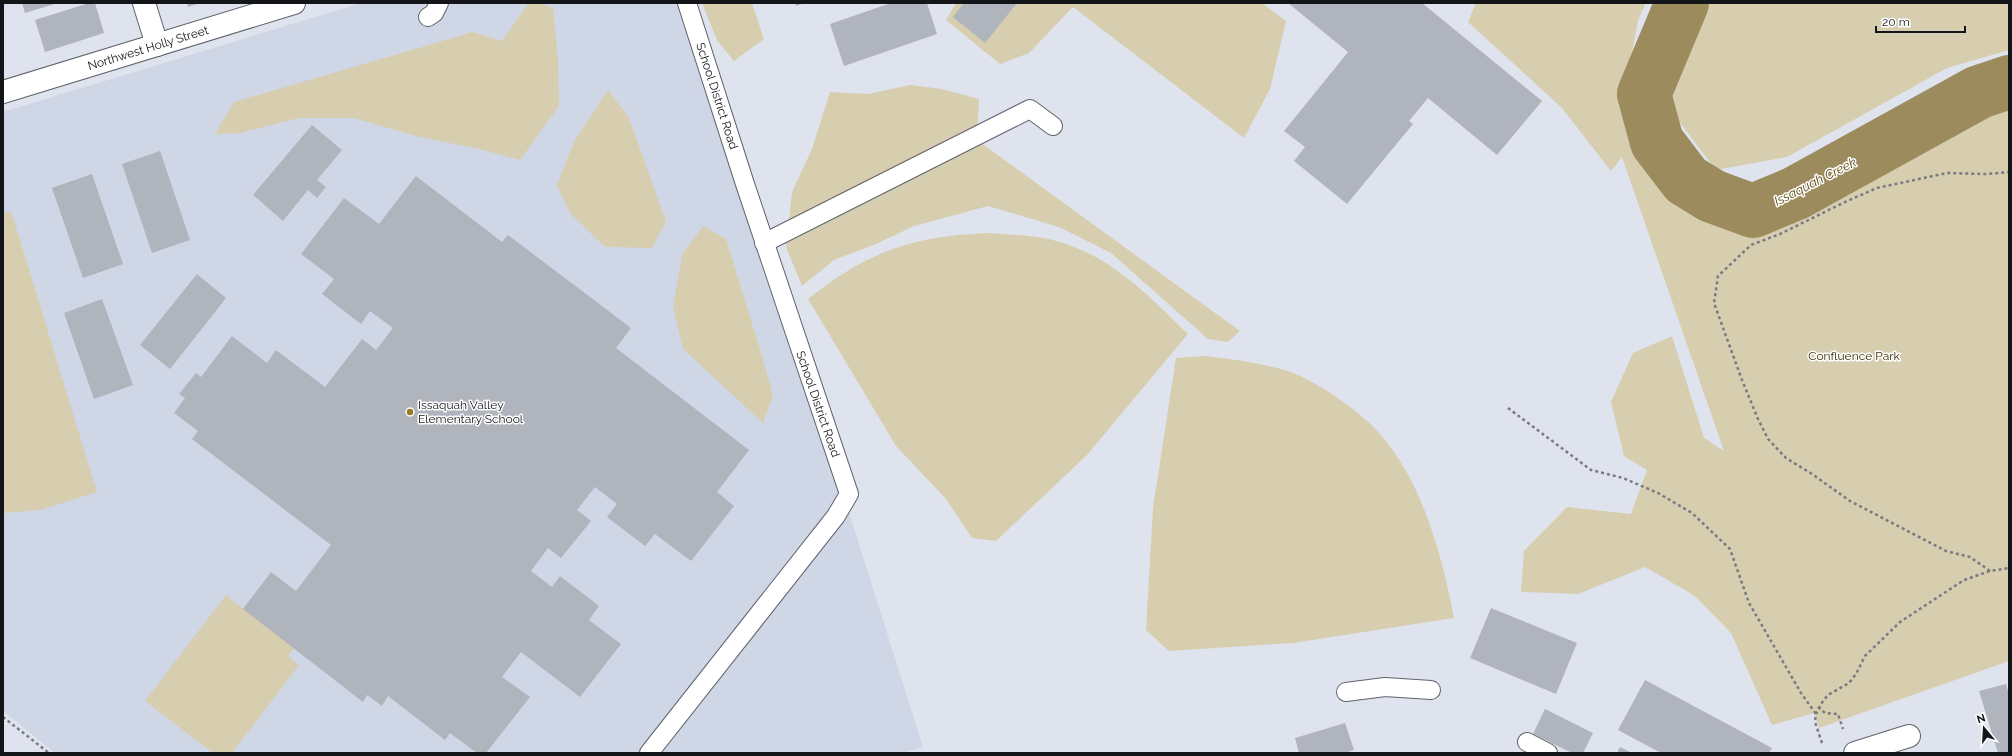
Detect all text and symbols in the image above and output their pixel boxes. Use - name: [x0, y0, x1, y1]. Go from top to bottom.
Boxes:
- scale bar: [1876, 8, 1965, 34]
- text: 20 m: [1882, 15, 1910, 29]
- street label: Northwest Holly Street: [86, 23, 210, 73]
- street label: School District Road: [693, 41, 741, 151]
- water label: Issaquah Creek: [1772, 154, 1859, 209]
- street label: School District Road: [793, 349, 843, 459]
- park label: Confluence Park: [1808, 349, 1900, 363]
- place label: Issaquah Valley Elementary School: [418, 398, 524, 426]
- marker: Issaquah Valley Elementary School: [405, 407, 415, 417]
- north arrow: [1964, 708, 2004, 748]
- text: N: [1975, 711, 1987, 726]

